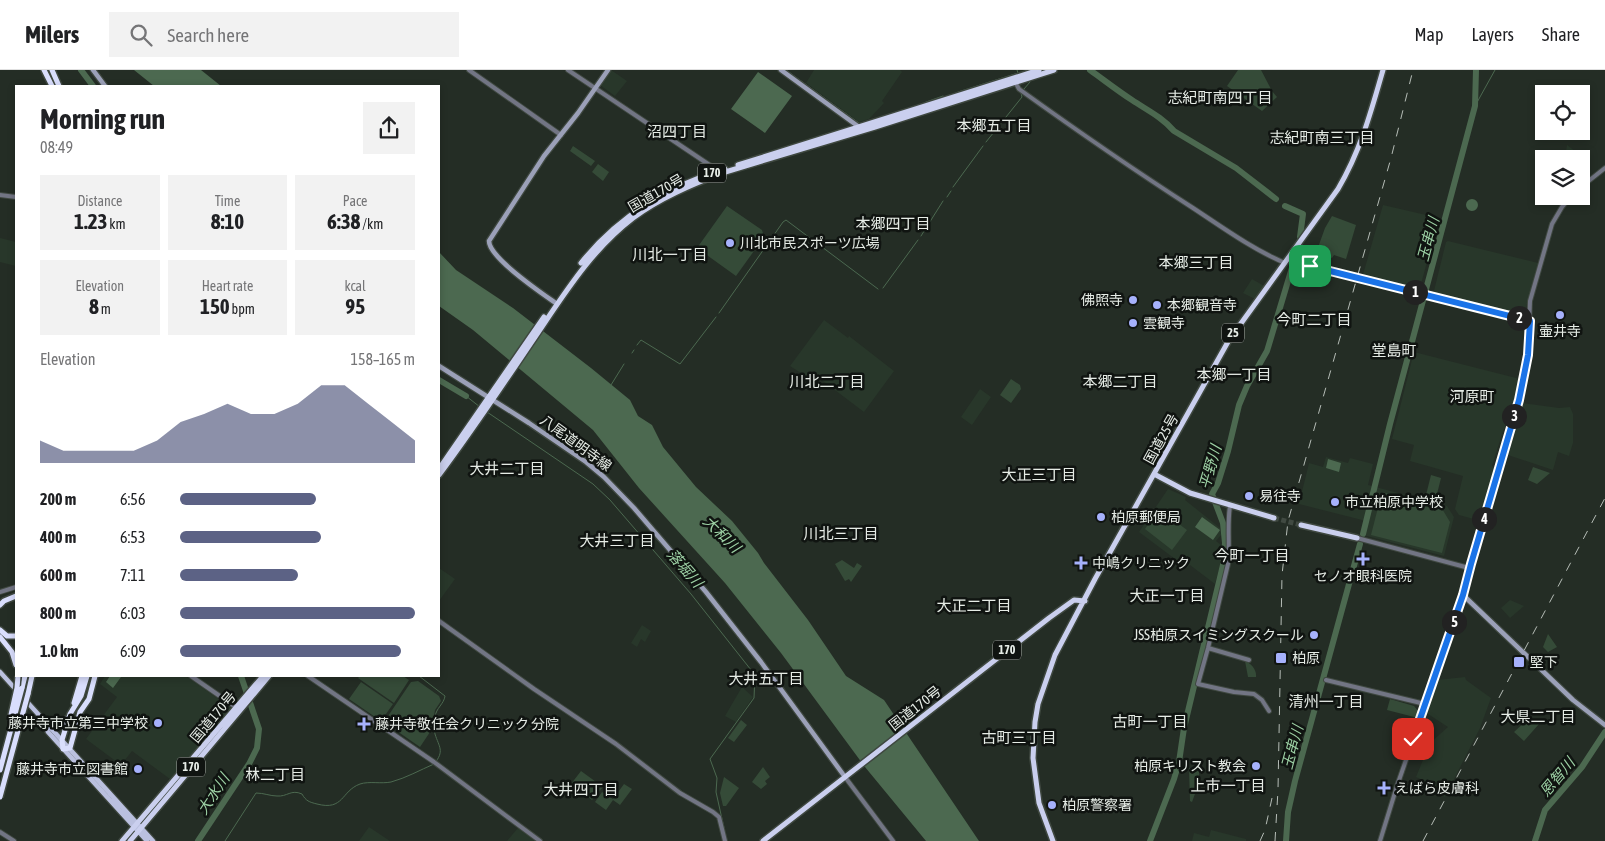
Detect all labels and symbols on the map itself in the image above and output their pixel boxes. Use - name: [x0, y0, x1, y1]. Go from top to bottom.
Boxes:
- district label: 志紀町南四丁目: [1167, 89, 1273, 106]
- district label: 本郷五丁目: [956, 117, 1032, 134]
- district label: 沼四丁目: [647, 123, 707, 140]
- district label: 志紀町南三丁目: [1269, 129, 1375, 146]
- road number: 170: [698, 164, 726, 182]
- street label: 国道170号: [625, 171, 687, 215]
- water label: 玉串川: [1414, 213, 1443, 263]
- district label: 本郷四丁目: [855, 215, 931, 232]
- place label: 川北市民スポーツ広場: [740, 235, 880, 251]
- marker: 川北市民スポーツ広場: [724, 237, 736, 249]
- pin: [1289, 245, 1331, 287]
- district label: 川北一丁目: [632, 246, 708, 263]
- district label: 本郷三丁目: [1158, 254, 1234, 271]
- pin: 1: [1402, 280, 1428, 304]
- place label: 佛照寺: [1081, 292, 1123, 308]
- marker: 佛照寺: [1127, 294, 1139, 306]
- place label: 本郷観音寺: [1167, 297, 1237, 313]
- marker: 本郷観音寺: [1151, 299, 1163, 311]
- pin: 2: [1506, 306, 1532, 330]
- marker: 壷井寺: [1554, 309, 1566, 321]
- district label: 今町二丁目: [1276, 311, 1352, 328]
- place label: 雲観寺: [1143, 315, 1185, 331]
- marker: 雲観寺: [1127, 317, 1139, 329]
- place label: 壷井寺: [1539, 323, 1581, 339]
- road number: 25: [1222, 324, 1244, 342]
- district label: 堂島町: [1371, 342, 1417, 359]
- district label: 本郷一丁目: [1196, 366, 1272, 383]
- district label: 川北二丁目: [789, 373, 865, 390]
- district label: 本郷二丁目: [1082, 373, 1158, 390]
- district label: 河原町: [1449, 388, 1495, 405]
- pin: 3: [1502, 404, 1526, 428]
- street label: 国道25号: [1141, 411, 1181, 467]
- street label: 八尾道明寺線: [537, 412, 615, 474]
- water label: 平野川: [1196, 441, 1225, 491]
- district label: 大井二丁目: [469, 460, 545, 477]
- district label: 大正三丁目: [1001, 466, 1077, 483]
- place label: 易往寺: [1259, 488, 1301, 504]
- marker: 易往寺: [1243, 490, 1255, 502]
- place label: 市立柏原中学校: [1345, 494, 1443, 510]
- marker: 市立柏原中学校: [1329, 496, 1341, 508]
- pin: 4: [1472, 506, 1496, 532]
- place label: 柏原郵便局: [1111, 509, 1181, 525]
- marker: 柏原郵便局: [1095, 511, 1107, 523]
- water label: 大和川: [700, 512, 746, 557]
- district label: 川北三丁目: [803, 525, 879, 542]
- district label: 大井三丁目: [579, 532, 655, 549]
- water label: 落堀川: [664, 545, 707, 592]
- district label: 今町一丁目: [1214, 547, 1290, 564]
- marker: セノオ眼科医院: [1356, 552, 1370, 566]
- place label: 中嶋クリニック: [1092, 555, 1190, 571]
- marker: 中嶋クリニック: [1074, 556, 1088, 570]
- place label: セノオ眼科医院: [1314, 568, 1412, 584]
- district label: 大正一丁目: [1129, 587, 1205, 604]
- district label: 大正二丁目: [936, 597, 1012, 614]
- pin: 5: [1442, 610, 1466, 634]
- place label: JSS柏原スイミングスクール: [1134, 627, 1304, 643]
- marker: JSS柏原スイミングスクール: [1308, 629, 1320, 641]
- road number: 170: [993, 640, 1021, 660]
- place label: 柏原: [1292, 650, 1320, 666]
- marker: 柏原: [1274, 651, 1288, 665]
- place label: 堅下: [1530, 654, 1558, 670]
- marker: 堅下: [1512, 655, 1526, 669]
- district label: 大井五丁目: [728, 670, 804, 687]
- street label: 国道170号: [886, 683, 944, 733]
- street label: 国道170号: [187, 688, 239, 746]
- district label: 清州一丁目: [1288, 693, 1364, 710]
- district label: 大県二丁目: [1500, 708, 1576, 725]
- district label: 古町一丁目: [1112, 713, 1188, 730]
- place label: 藤井寺市立第三中学校: [8, 715, 148, 731]
- place label: 藤井寺敬任会クリニック 分院: [375, 716, 559, 732]
- marker: 藤井寺市立第三中学校: [152, 717, 164, 729]
- marker: 藤井寺敬任会クリニック 分院: [357, 717, 371, 731]
- pin: [1392, 718, 1434, 760]
- water label: 玉串川: [1278, 721, 1307, 771]
- district label: 古町三丁目: [981, 729, 1057, 746]
- water label: 恩智川: [1536, 753, 1579, 800]
- road number: 170: [177, 758, 205, 776]
- place label: 柏原キリスト教会: [1134, 758, 1246, 774]
- marker: 柏原キリスト教会: [1250, 760, 1262, 772]
- place label: 藤井寺市立図書館: [16, 761, 128, 777]
- marker: 藤井寺市立図書館: [132, 763, 144, 775]
- district label: 林二丁目: [245, 766, 305, 783]
- water label: 大水川: [194, 769, 233, 818]
- district label: 上市一丁目: [1190, 777, 1266, 794]
- place label: えばら皮膚科: [1395, 780, 1479, 796]
- district label: 大井四丁目: [543, 781, 619, 798]
- marker: えばら皮膚科: [1377, 781, 1391, 795]
- place label: 柏原警察署: [1062, 797, 1132, 813]
- marker: 柏原警察署: [1046, 799, 1058, 811]

